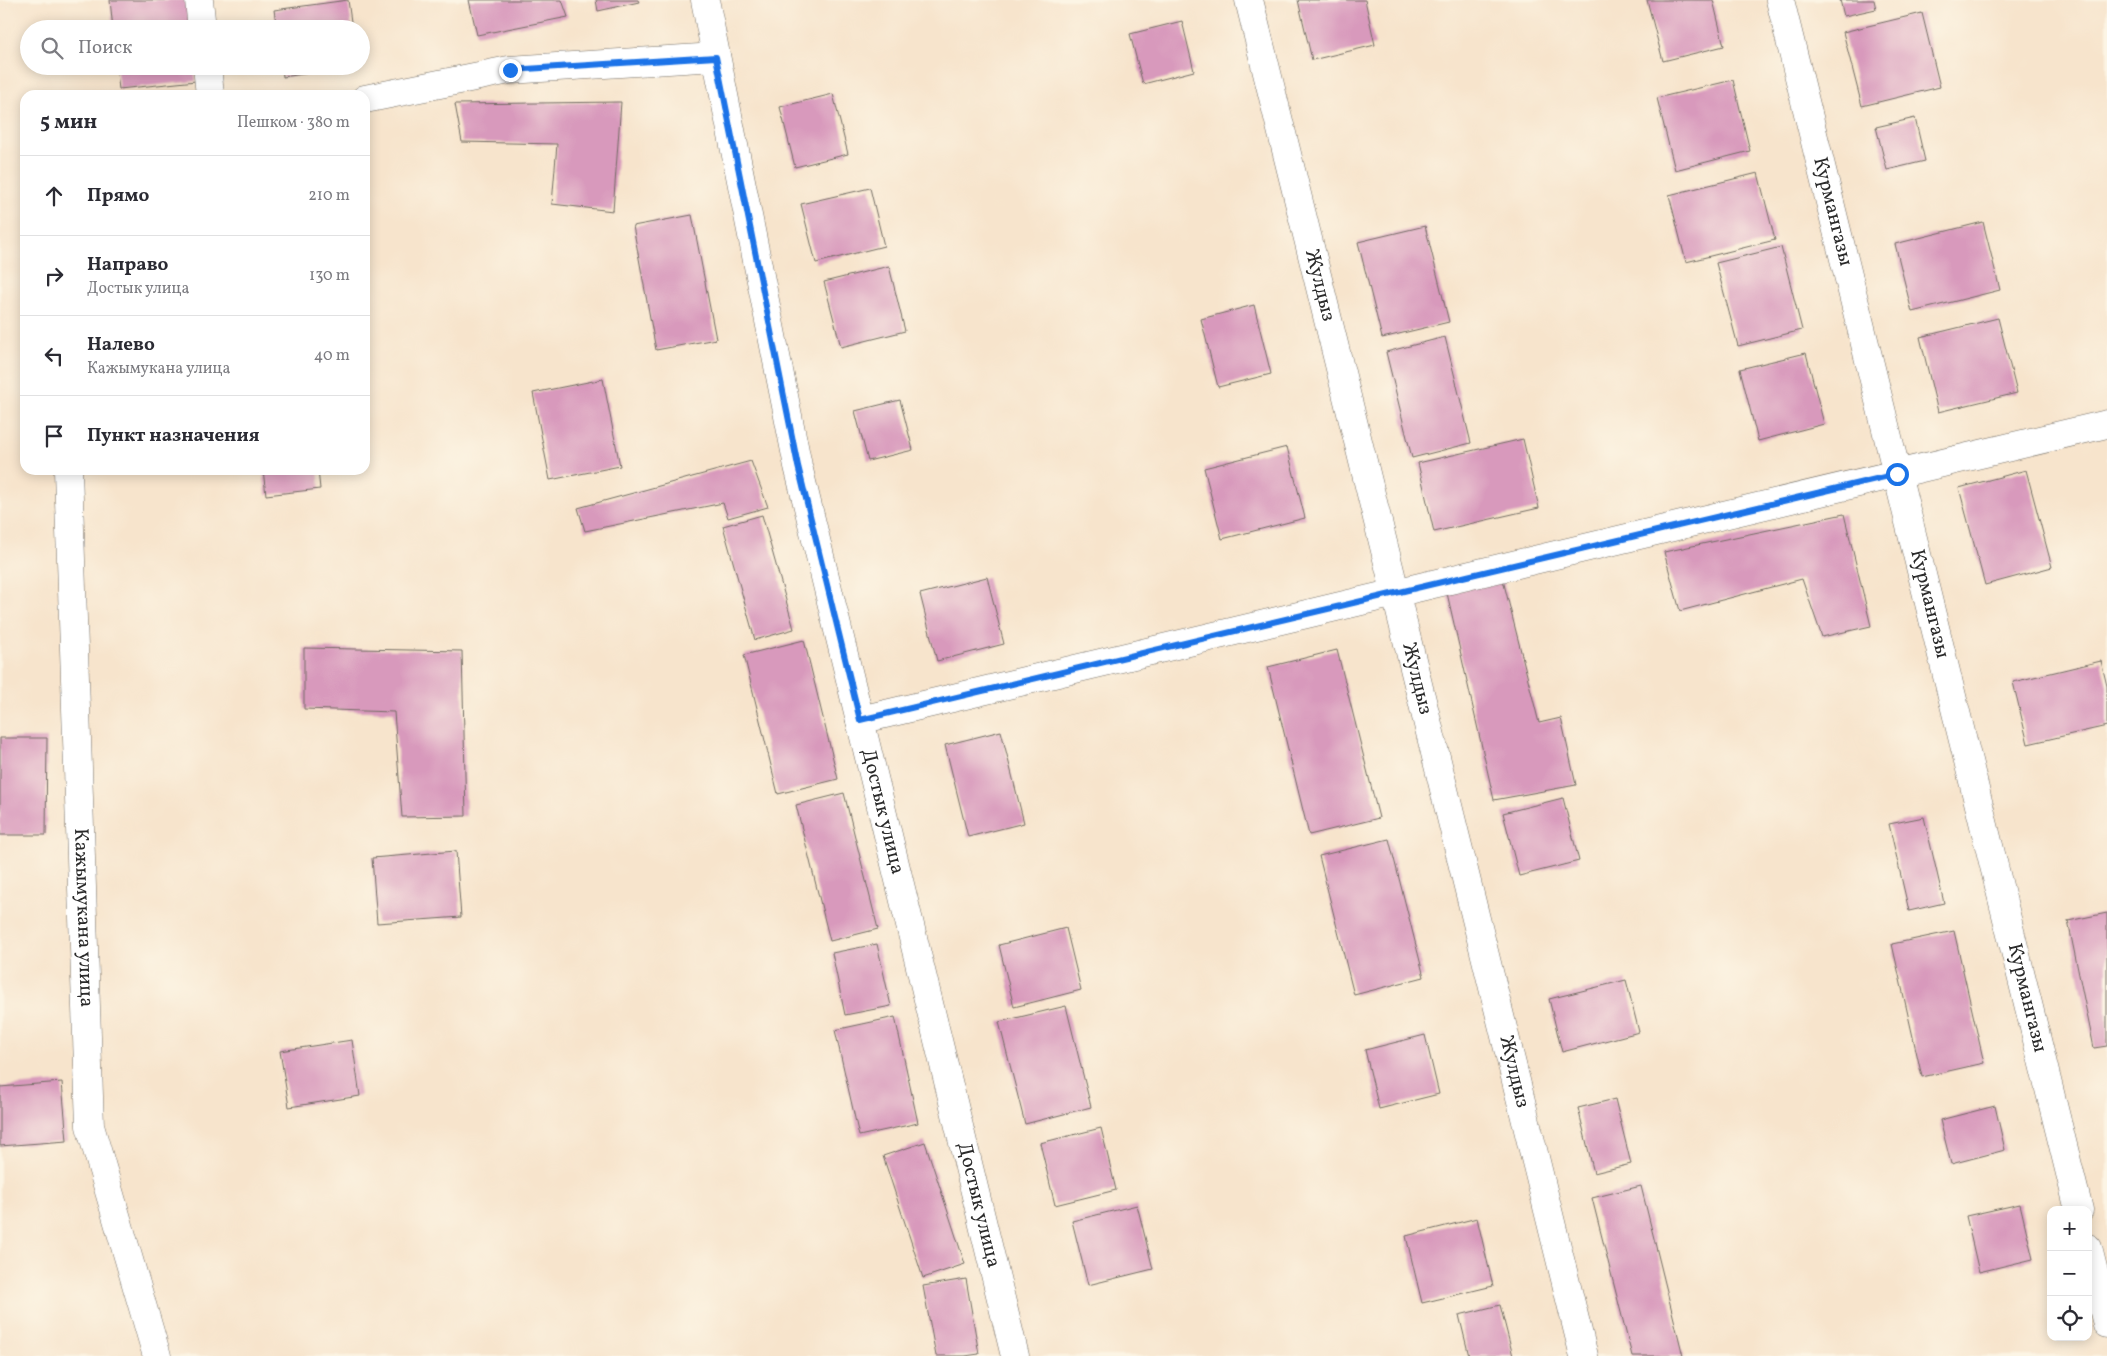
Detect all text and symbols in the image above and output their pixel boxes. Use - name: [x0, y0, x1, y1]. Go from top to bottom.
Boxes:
- search box: [20, 20, 370, 75]
- icon: search: [38, 34, 66, 62]
- text: Поиск: [78, 35, 132, 61]
- route end: [499, 59, 522, 82]
- text: 5 мин: [40, 108, 97, 137]
- text: Пешком · 380 m: [237, 112, 350, 134]
- street label: Курмангазы: [1805, 154, 1859, 269]
- icon: ahead: [40, 182, 68, 210]
- text: Прямо: [87, 183, 149, 209]
- text: 210 m: [308, 185, 350, 207]
- street label: Жулдыз: [1297, 246, 1342, 324]
- text: Направо: [87, 252, 169, 278]
- icon: right: [40, 262, 68, 290]
- text: 130 m: [309, 265, 350, 287]
- text: Достык улица: [87, 278, 189, 300]
- text: Налево: [87, 332, 155, 358]
- icon: left: [40, 342, 68, 370]
- text: 40 m: [314, 345, 350, 367]
- text: Кажымукана улица: [87, 358, 230, 380]
- icon: arrive: [40, 422, 68, 450]
- text: Пункт назначения: [87, 423, 260, 449]
- route start: [1886, 463, 1909, 486]
- street label: Курмангазы: [1902, 546, 1956, 661]
- street label: Жулдыз: [1394, 640, 1439, 718]
- street label: Достык улица: [854, 746, 911, 877]
- street label: Кажымукана улица: [66, 828, 100, 1008]
- street label: Курмангазы: [2000, 940, 2054, 1055]
- street label: Жулдыз: [1491, 1033, 1536, 1111]
- street label: Достык улица: [949, 1140, 1007, 1271]
- map controls: [2047, 1206, 2092, 1341]
- button: +: [2047, 1206, 2092, 1251]
- button: −: [2047, 1251, 2092, 1296]
- button: locate: [2047, 1296, 2092, 1341]

